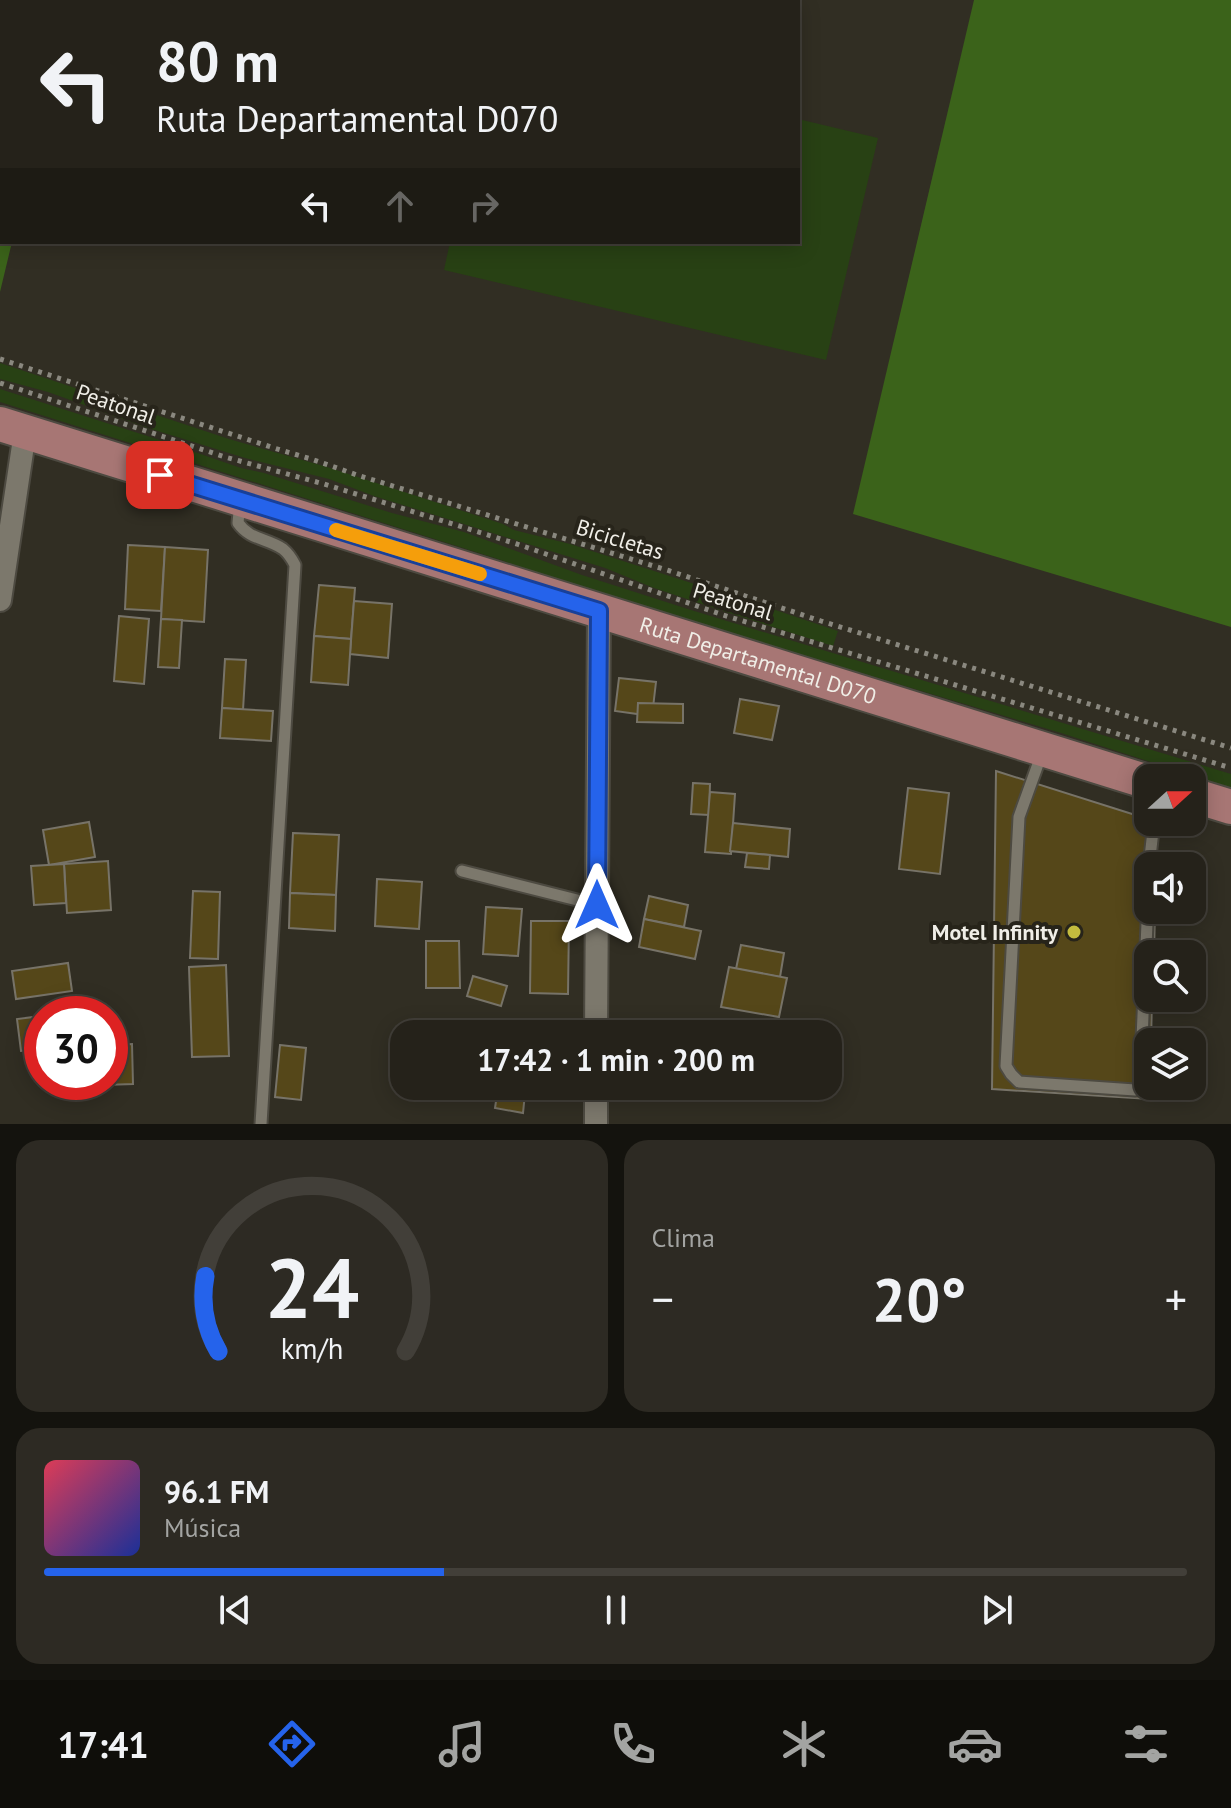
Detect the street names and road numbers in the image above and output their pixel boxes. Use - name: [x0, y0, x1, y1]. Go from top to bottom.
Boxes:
- street label: Peatonal: [73, 377, 160, 431]
- street label: Bicicletas: [573, 512, 667, 566]
- street label: Peatonal: [690, 576, 777, 627]
- street label: Ruta Departamental D070: [636, 610, 880, 710]

